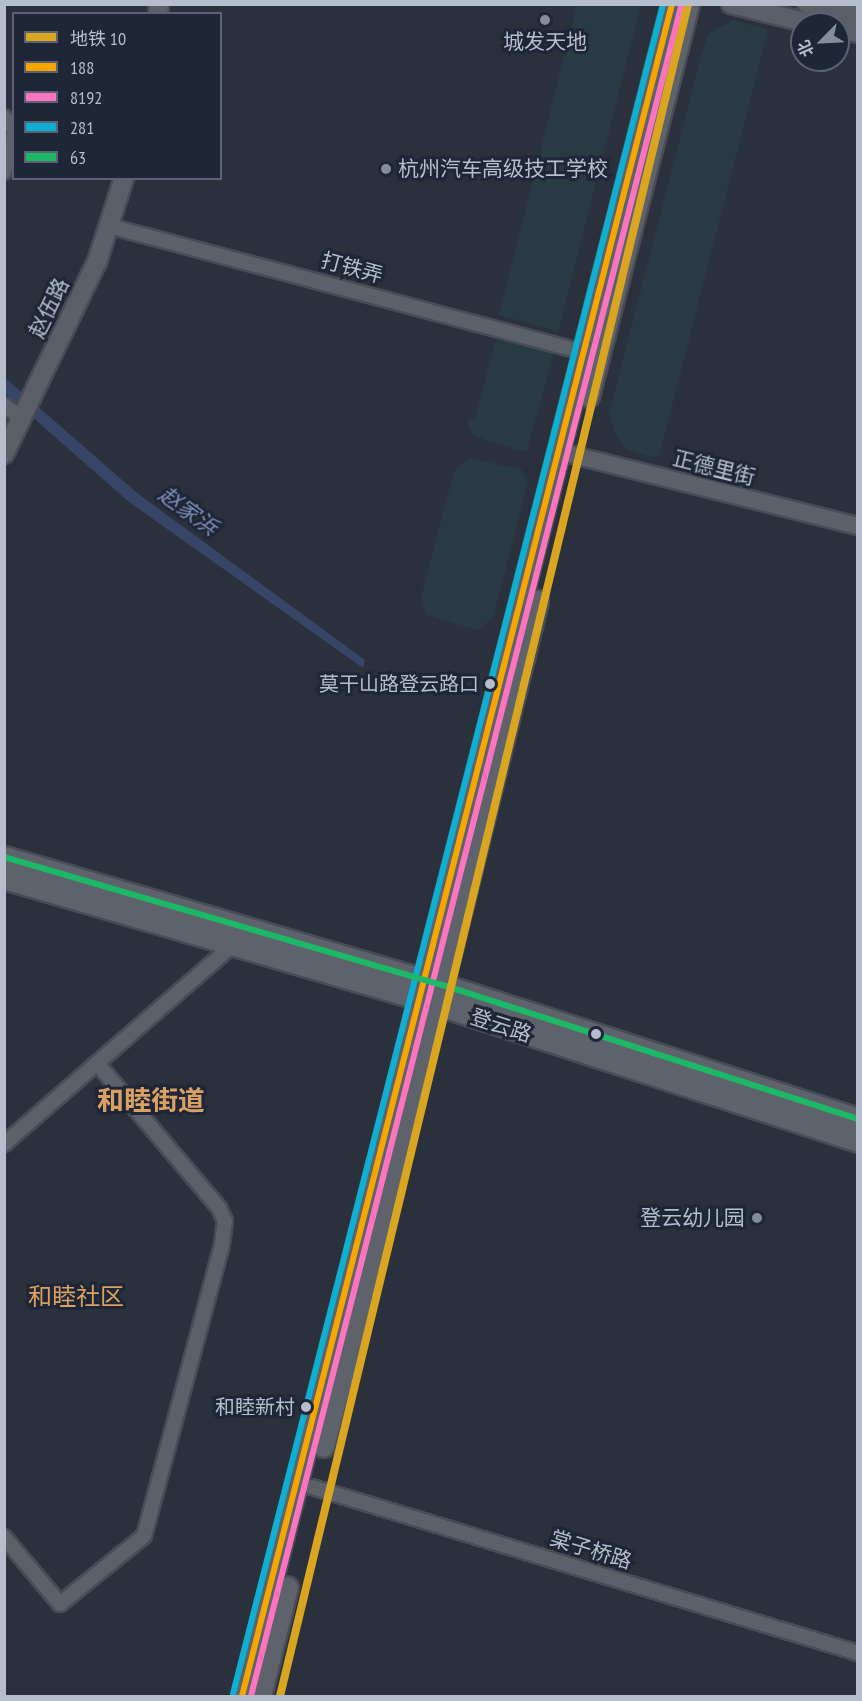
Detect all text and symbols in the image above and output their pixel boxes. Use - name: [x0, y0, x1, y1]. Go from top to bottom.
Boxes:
- legend: [12, 12, 222, 180]
- north arrow: [790, 12, 850, 72]
- marker: 城发天地: [538, 13, 552, 27]
- text: 地铁 10: [70, 27, 126, 50]
- place label: 城发天地: [503, 29, 587, 55]
- text: 北: [793, 37, 818, 60]
- text: 188: [70, 56, 94, 79]
- text: 8192: [70, 86, 102, 109]
- text: 281: [70, 116, 94, 139]
- text: 63: [70, 146, 86, 169]
- place label: 杭州汽车高级技工学校: [398, 156, 608, 182]
- marker: 杭州汽车高级技工学校: [379, 162, 393, 176]
- street label: 打铁弄: [318, 248, 386, 288]
- street label: 赵伍路: [24, 274, 74, 342]
- street label: 正德里街: [670, 446, 758, 490]
- water label: 赵家浜: [154, 481, 222, 541]
- place label: 莫干山路登云路口: [319, 672, 479, 696]
- marker: 莫干山路登云路口: [484, 678, 496, 690]
- street label: 登云路: [467, 1004, 535, 1048]
- unlabelled marker: [590, 1028, 602, 1040]
- district label: 和睦街道: [97, 1085, 205, 1117]
- place label: 登云幼儿园: [640, 1205, 745, 1231]
- marker: 登云幼儿园: [750, 1211, 764, 1225]
- district label: 和睦社区: [28, 1283, 124, 1311]
- place label: 和睦新村: [215, 1395, 295, 1419]
- marker: 和睦新村: [300, 1401, 312, 1413]
- street label: 棠子桥路: [547, 1526, 635, 1574]

